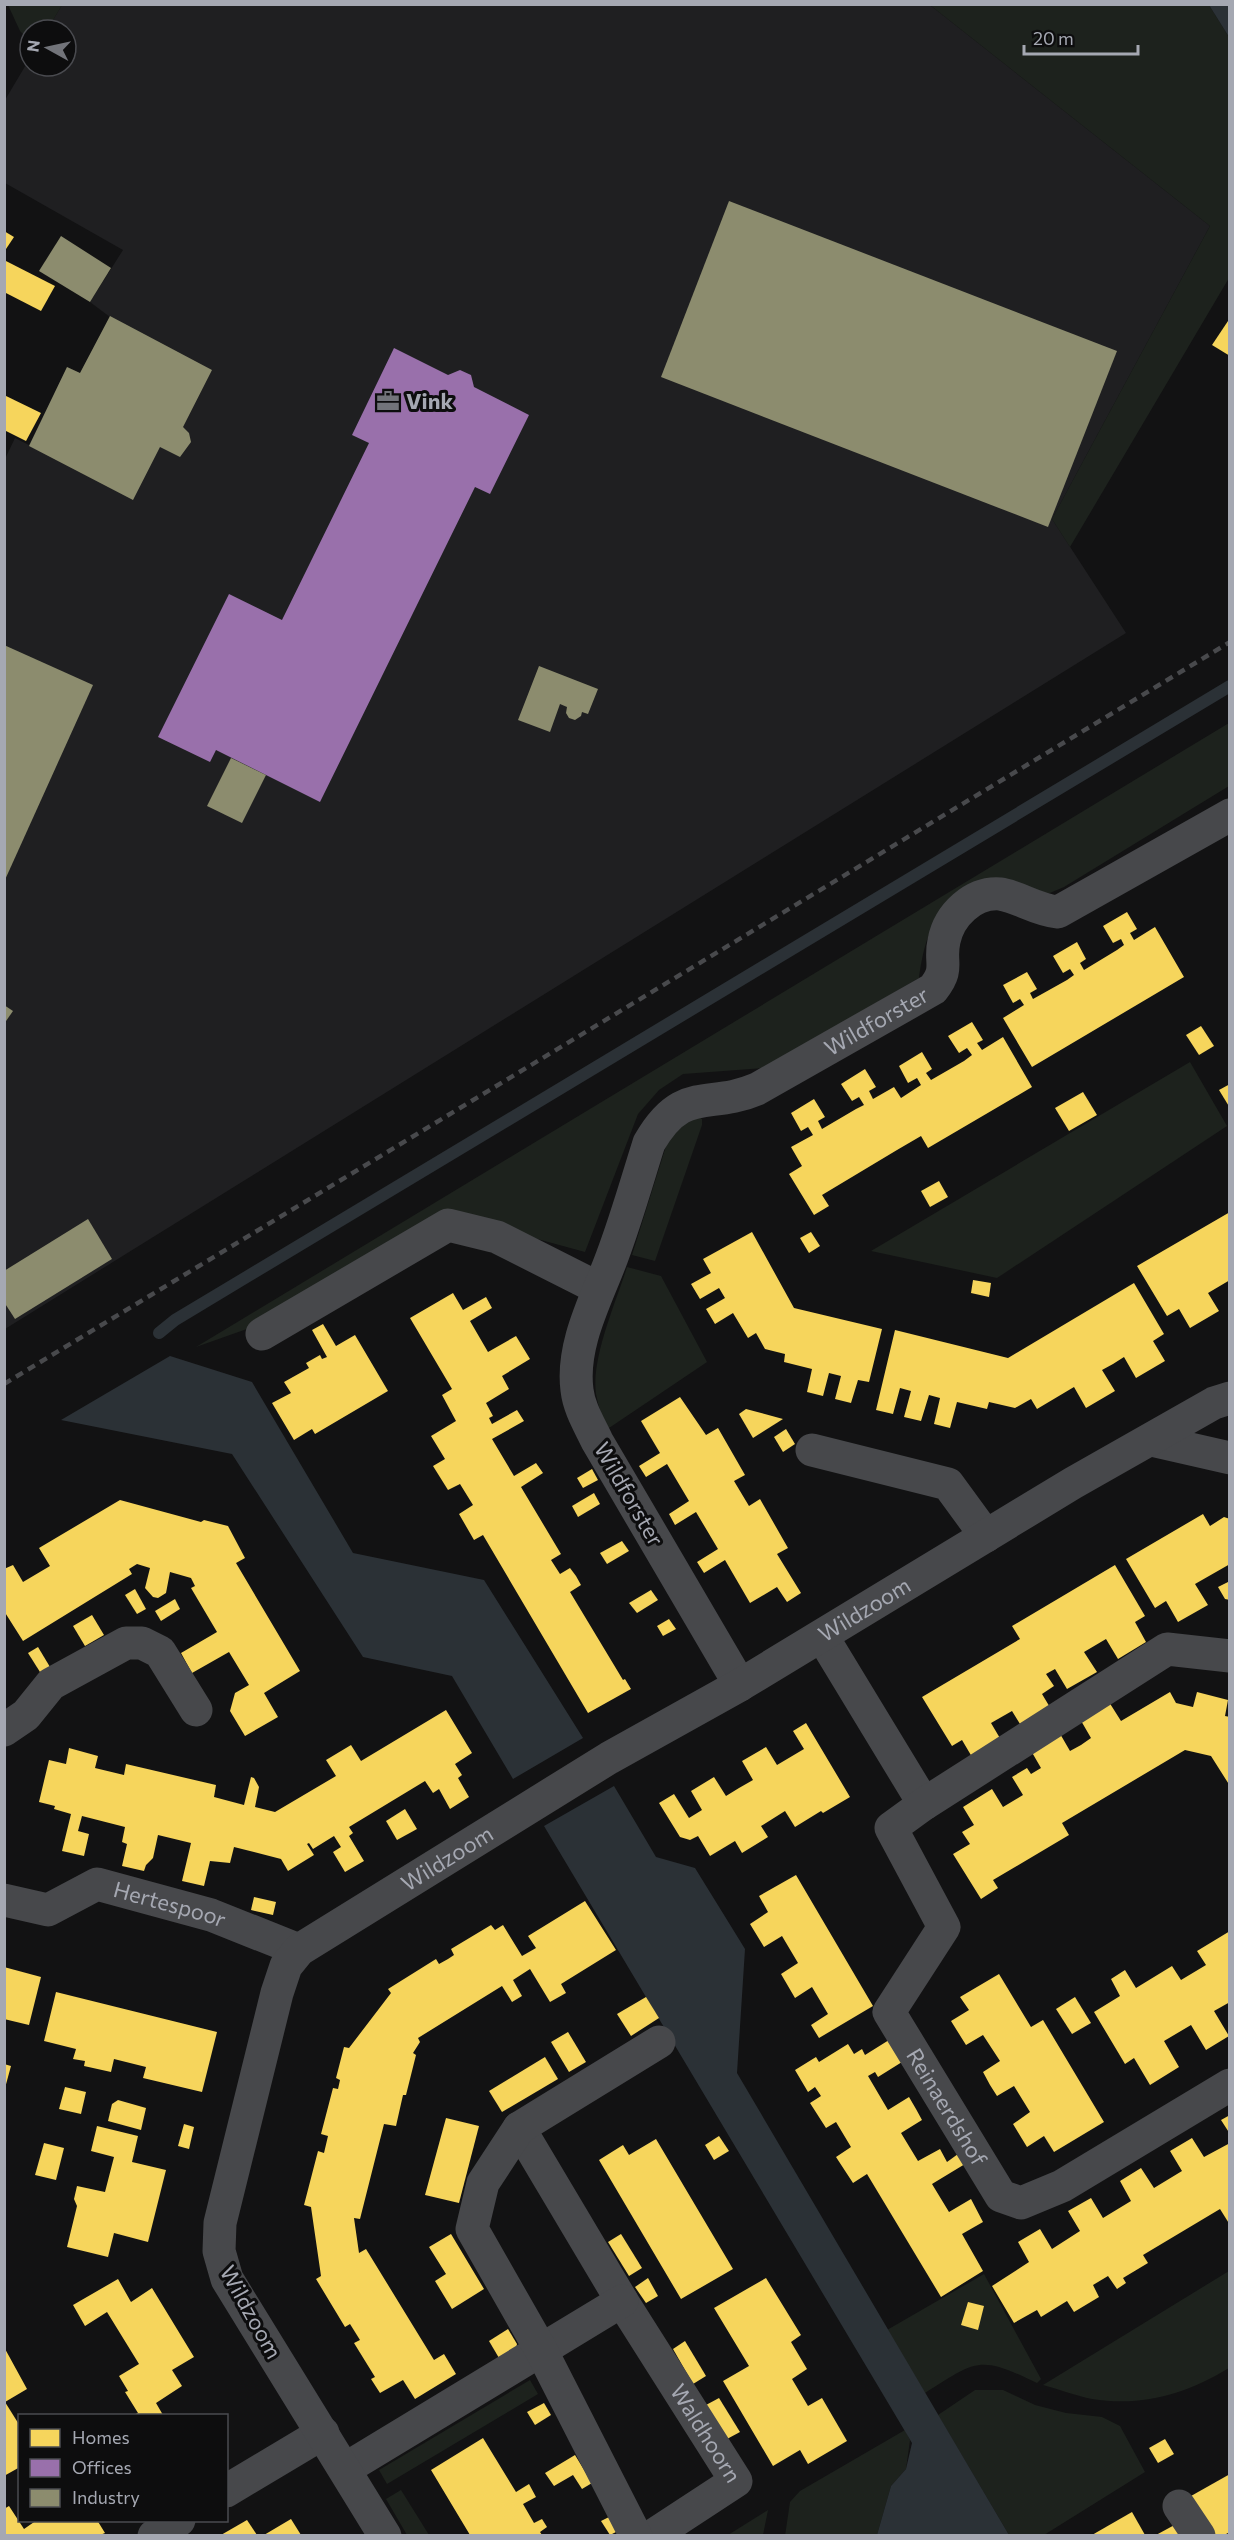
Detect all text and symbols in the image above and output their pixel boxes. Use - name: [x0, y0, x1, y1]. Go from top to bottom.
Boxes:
- north arrow: [18, 18, 78, 78]
- scale bar: [1024, 18, 1138, 56]
- text: 20 m: [1033, 27, 1074, 49]
- text: N: [22, 39, 43, 53]
- place label: Vink: [406, 387, 453, 414]
- office icon: Vink: [375, 388, 401, 414]
- street label: Wildforster: [819, 980, 933, 1061]
- street label: Wildforster: [589, 1437, 670, 1551]
- street label: Wildzoom: [813, 1571, 915, 1647]
- street label: Wildzoom: [396, 1819, 498, 1896]
- street label: Hertespoor: [111, 1875, 230, 1933]
- street label: Reinaerdshof: [901, 2043, 993, 2170]
- street label: Wildzoom: [215, 2260, 288, 2363]
- street label: Waldhoorn: [665, 2379, 747, 2487]
- legend: [18, 2414, 228, 2522]
- text: Homes: [72, 2426, 130, 2448]
- text: Offices: [72, 2456, 132, 2478]
- text: Industry: [72, 2486, 140, 2508]

